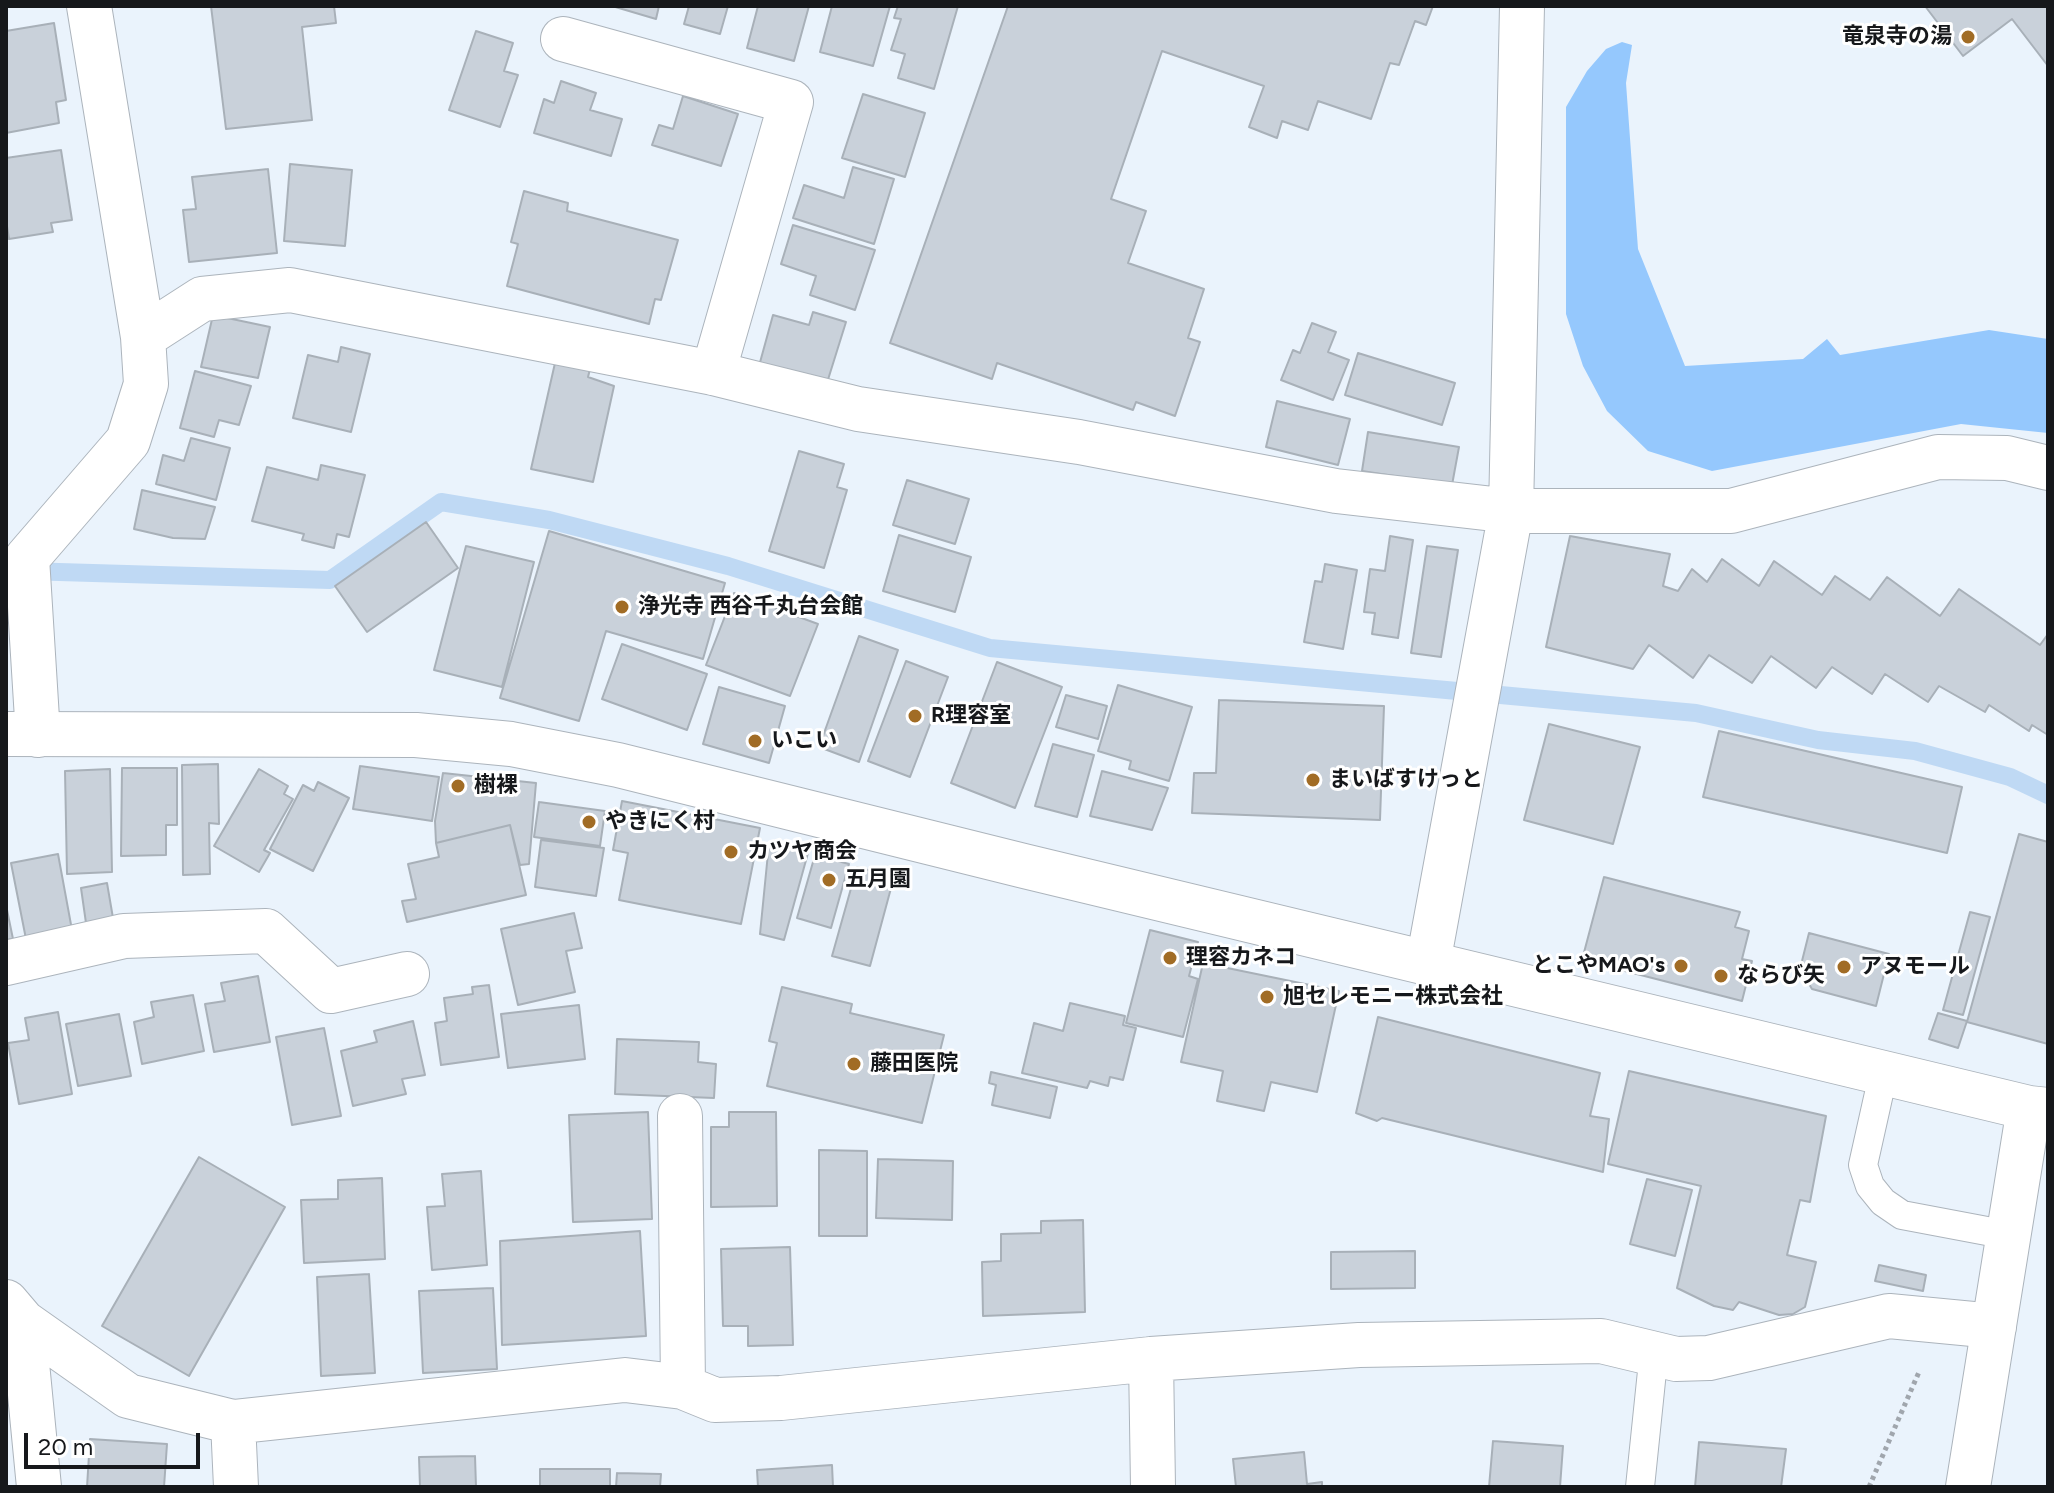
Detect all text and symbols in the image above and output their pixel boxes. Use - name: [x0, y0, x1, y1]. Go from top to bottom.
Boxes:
- place label: 竜泉寺の湯: [1842, 24, 1952, 50]
- marker: 竜泉寺の湯: [1959, 28, 1977, 46]
- place label: 浄光寺 西谷千丸台会館: [638, 594, 863, 620]
- marker: 浄光寺 西谷千丸台会館: [613, 598, 631, 616]
- place label: R理容室: [931, 703, 1011, 729]
- marker: R理容室: [906, 707, 924, 725]
- place label: いこい: [771, 728, 837, 754]
- marker: いこい: [746, 732, 764, 750]
- place label: まいばすけっと: [1329, 767, 1483, 793]
- marker: まいばすけっと: [1304, 771, 1322, 789]
- place label: 樹裸: [474, 773, 518, 799]
- marker: 樹裸: [449, 777, 467, 795]
- place label: やきにく村: [605, 809, 715, 835]
- marker: やきにく村: [580, 813, 598, 831]
- place label: カツヤ商会: [747, 839, 857, 865]
- marker: カツヤ商会: [722, 843, 740, 861]
- place label: 五月園: [845, 867, 911, 893]
- marker: 五月園: [820, 871, 838, 889]
- place label: 理容カネコ: [1186, 945, 1296, 971]
- marker: 理容カネコ: [1161, 949, 1179, 967]
- place label: とこやMAO's: [1532, 953, 1665, 979]
- place label: アヌモール: [1860, 954, 1970, 980]
- marker: とこやMAO's: [1672, 957, 1690, 975]
- marker: アヌモール: [1835, 958, 1853, 976]
- place label: ならび矢: [1737, 963, 1825, 989]
- marker: ならび矢: [1712, 967, 1730, 985]
- place label: 旭セレモニー株式会社: [1283, 984, 1503, 1010]
- marker: 旭セレモニー株式会社: [1258, 988, 1276, 1006]
- place label: 藤田医院: [870, 1051, 958, 1077]
- marker: 藤田医院: [845, 1055, 863, 1073]
- scale bar: [28, 1417, 204, 1467]
- text: 20 m: [38, 1432, 93, 1461]

